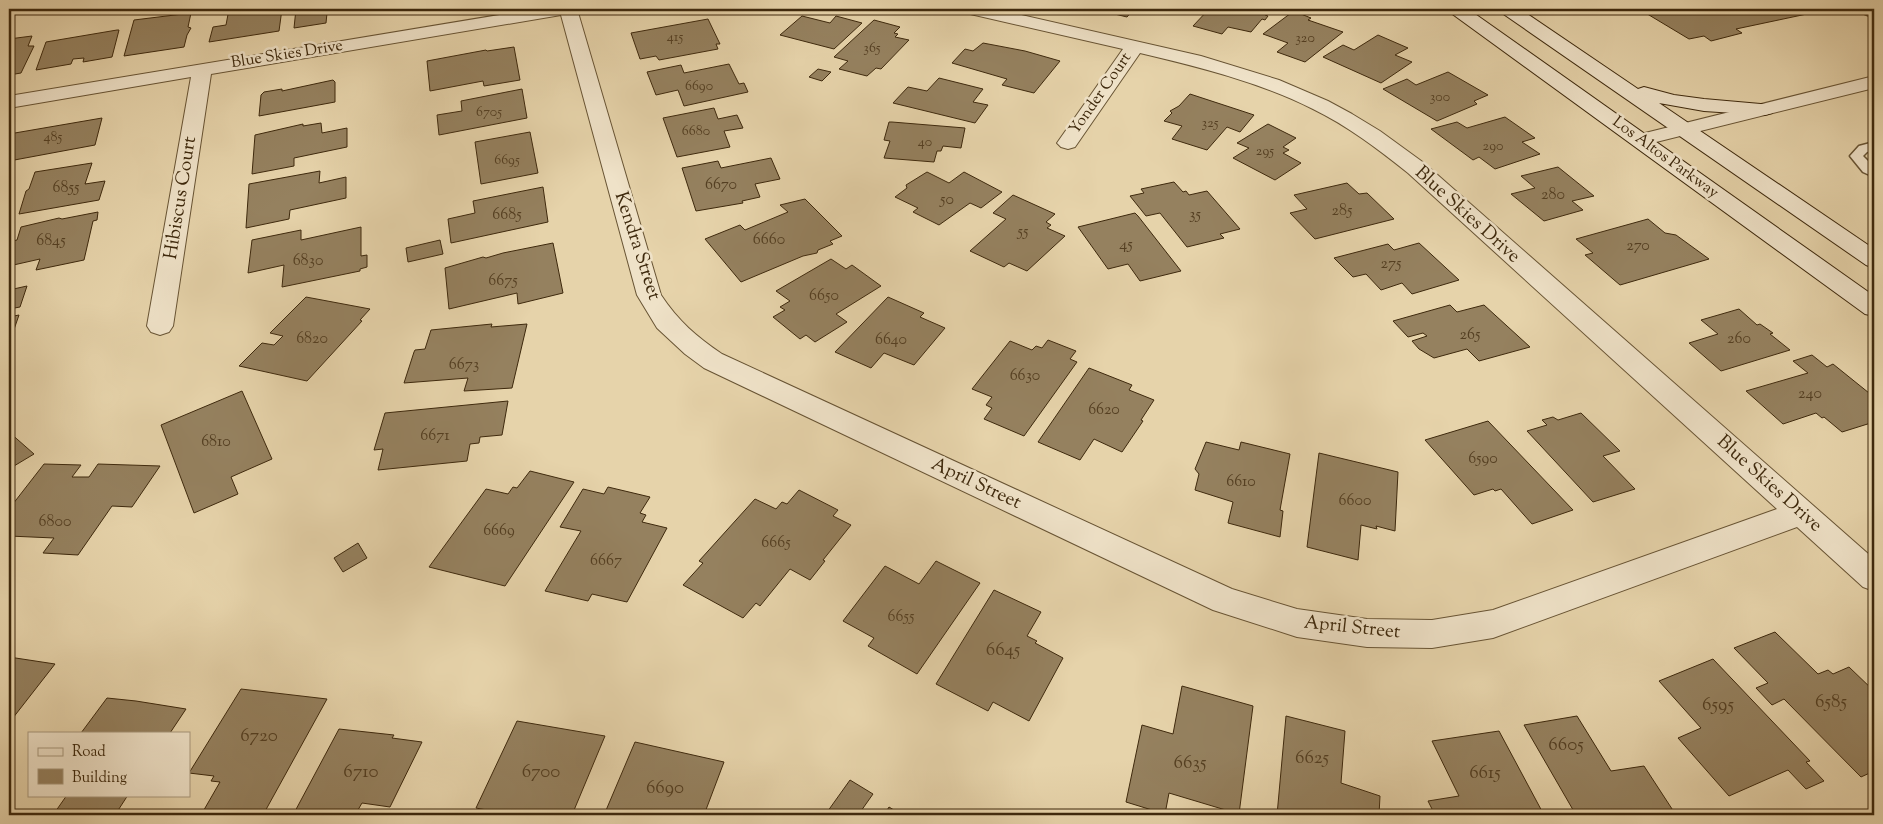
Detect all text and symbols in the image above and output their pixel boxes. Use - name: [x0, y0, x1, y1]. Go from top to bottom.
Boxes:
- house number: 415: [667, 28, 684, 48]
- house number: 320: [1295, 29, 1315, 49]
- street label: Blue Skies Drive: [229, 35, 345, 75]
- house number: 365: [863, 39, 881, 59]
- street label: Yonder Court: [1064, 48, 1138, 140]
- house number: 6690: [685, 77, 713, 97]
- house number: 300: [1430, 88, 1450, 108]
- house number: 6705: [476, 103, 502, 123]
- street label: Los Altos Parkway: [1607, 111, 1723, 205]
- house number: 325: [1202, 114, 1219, 134]
- house number: 6680: [682, 122, 710, 142]
- house number: 485: [44, 128, 63, 148]
- house number: 40: [918, 133, 932, 153]
- street label: Hibiscus Court: [158, 134, 204, 261]
- house number: 290: [1483, 137, 1503, 157]
- house number: 295: [1256, 142, 1274, 162]
- house number: 6695: [494, 151, 520, 171]
- street label: Blue Skies Drive: [1408, 160, 1526, 270]
- house number: 6670: [705, 174, 737, 197]
- house number: 6855: [52, 177, 80, 200]
- house number: 280: [1541, 184, 1565, 207]
- street label: Kendra Street: [607, 188, 667, 304]
- house number: 50: [939, 189, 954, 212]
- house number: 285: [1332, 200, 1353, 223]
- house number: 6685: [492, 204, 522, 227]
- house number: 35: [1189, 204, 1201, 227]
- house number: 55: [1016, 221, 1029, 244]
- house number: 6660: [753, 229, 785, 252]
- house number: 6845: [36, 230, 66, 253]
- house number: 45: [1119, 234, 1133, 257]
- house number: 270: [1626, 235, 1650, 258]
- house number: 6830: [293, 250, 323, 273]
- house number: 275: [1381, 253, 1402, 276]
- house number: 6675: [488, 270, 518, 293]
- house number: 6650: [809, 285, 839, 308]
- house number: 265: [1460, 324, 1481, 347]
- house number: 6820: [296, 328, 328, 351]
- house number: 260: [1727, 328, 1751, 351]
- house number: 6640: [875, 329, 907, 352]
- house number: 6673: [449, 354, 479, 377]
- house number: 6630: [1010, 365, 1040, 388]
- house number: 240: [1798, 383, 1822, 406]
- house number: 6620: [1088, 399, 1120, 422]
- house number: 6671: [420, 425, 450, 448]
- street label: Blue Skies Drive: [1710, 429, 1828, 539]
- house number: 6810: [201, 431, 231, 454]
- house number: 6590: [1468, 448, 1498, 471]
- street label: April Street: [926, 451, 1026, 517]
- house number: 6610: [1226, 471, 1256, 494]
- house number: 6600: [1339, 490, 1371, 513]
- house number: 6800: [39, 511, 71, 534]
- house number: 6669: [483, 520, 515, 543]
- house number: 6665: [761, 532, 791, 555]
- house number: 6667: [590, 550, 622, 573]
- house number: 6655: [888, 606, 915, 629]
- street label: April Street: [1302, 610, 1402, 647]
- house number: 6645: [986, 637, 1021, 664]
- house number: 6585: [1815, 689, 1847, 716]
- house number: 6595: [1702, 692, 1734, 719]
- house number: 6720: [240, 723, 278, 750]
- legend: [28, 732, 190, 796]
- house number: 6605: [1548, 732, 1584, 759]
- text: Road: [72, 742, 106, 763]
- house number: 6625: [1295, 745, 1330, 772]
- house number: 6635: [1173, 750, 1207, 777]
- house number: 6710: [343, 759, 379, 786]
- house number: 6700: [522, 759, 560, 786]
- house number: 6615: [1469, 760, 1501, 787]
- text: Building: [72, 768, 127, 789]
- house number: 6690: [646, 775, 684, 802]

